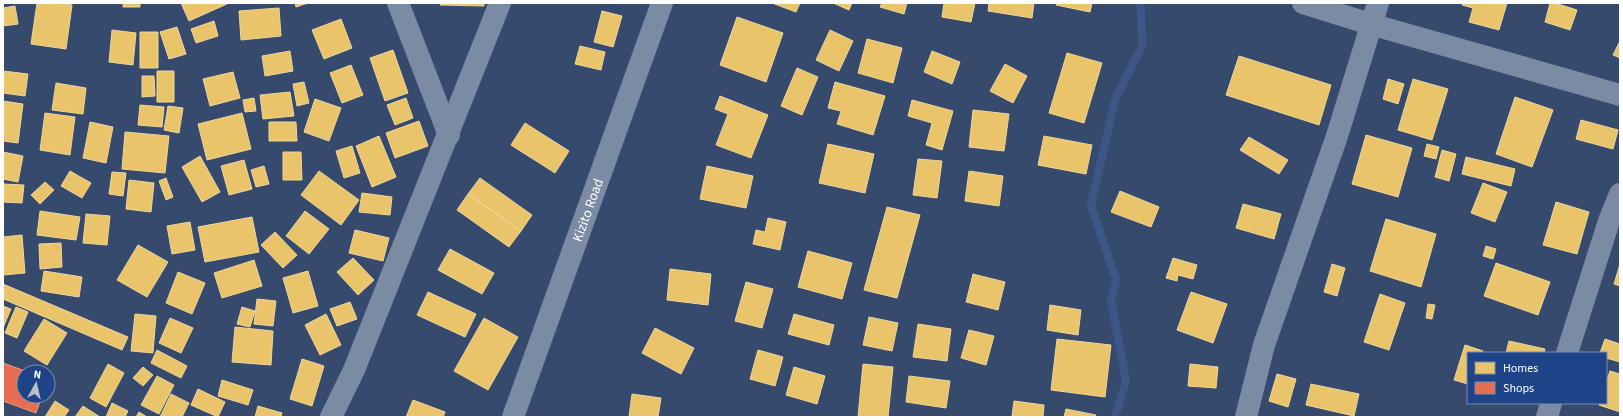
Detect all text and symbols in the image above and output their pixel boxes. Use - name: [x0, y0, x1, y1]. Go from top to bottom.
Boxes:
- street label: Kizito Road: [568, 176, 609, 245]
- legend: [1467, 352, 1607, 404]
- text: Homes: [1503, 360, 1538, 377]
- north arrow: [16, 364, 56, 404]
- text: N: [33, 367, 42, 383]
- text: Shops: [1503, 380, 1534, 397]

